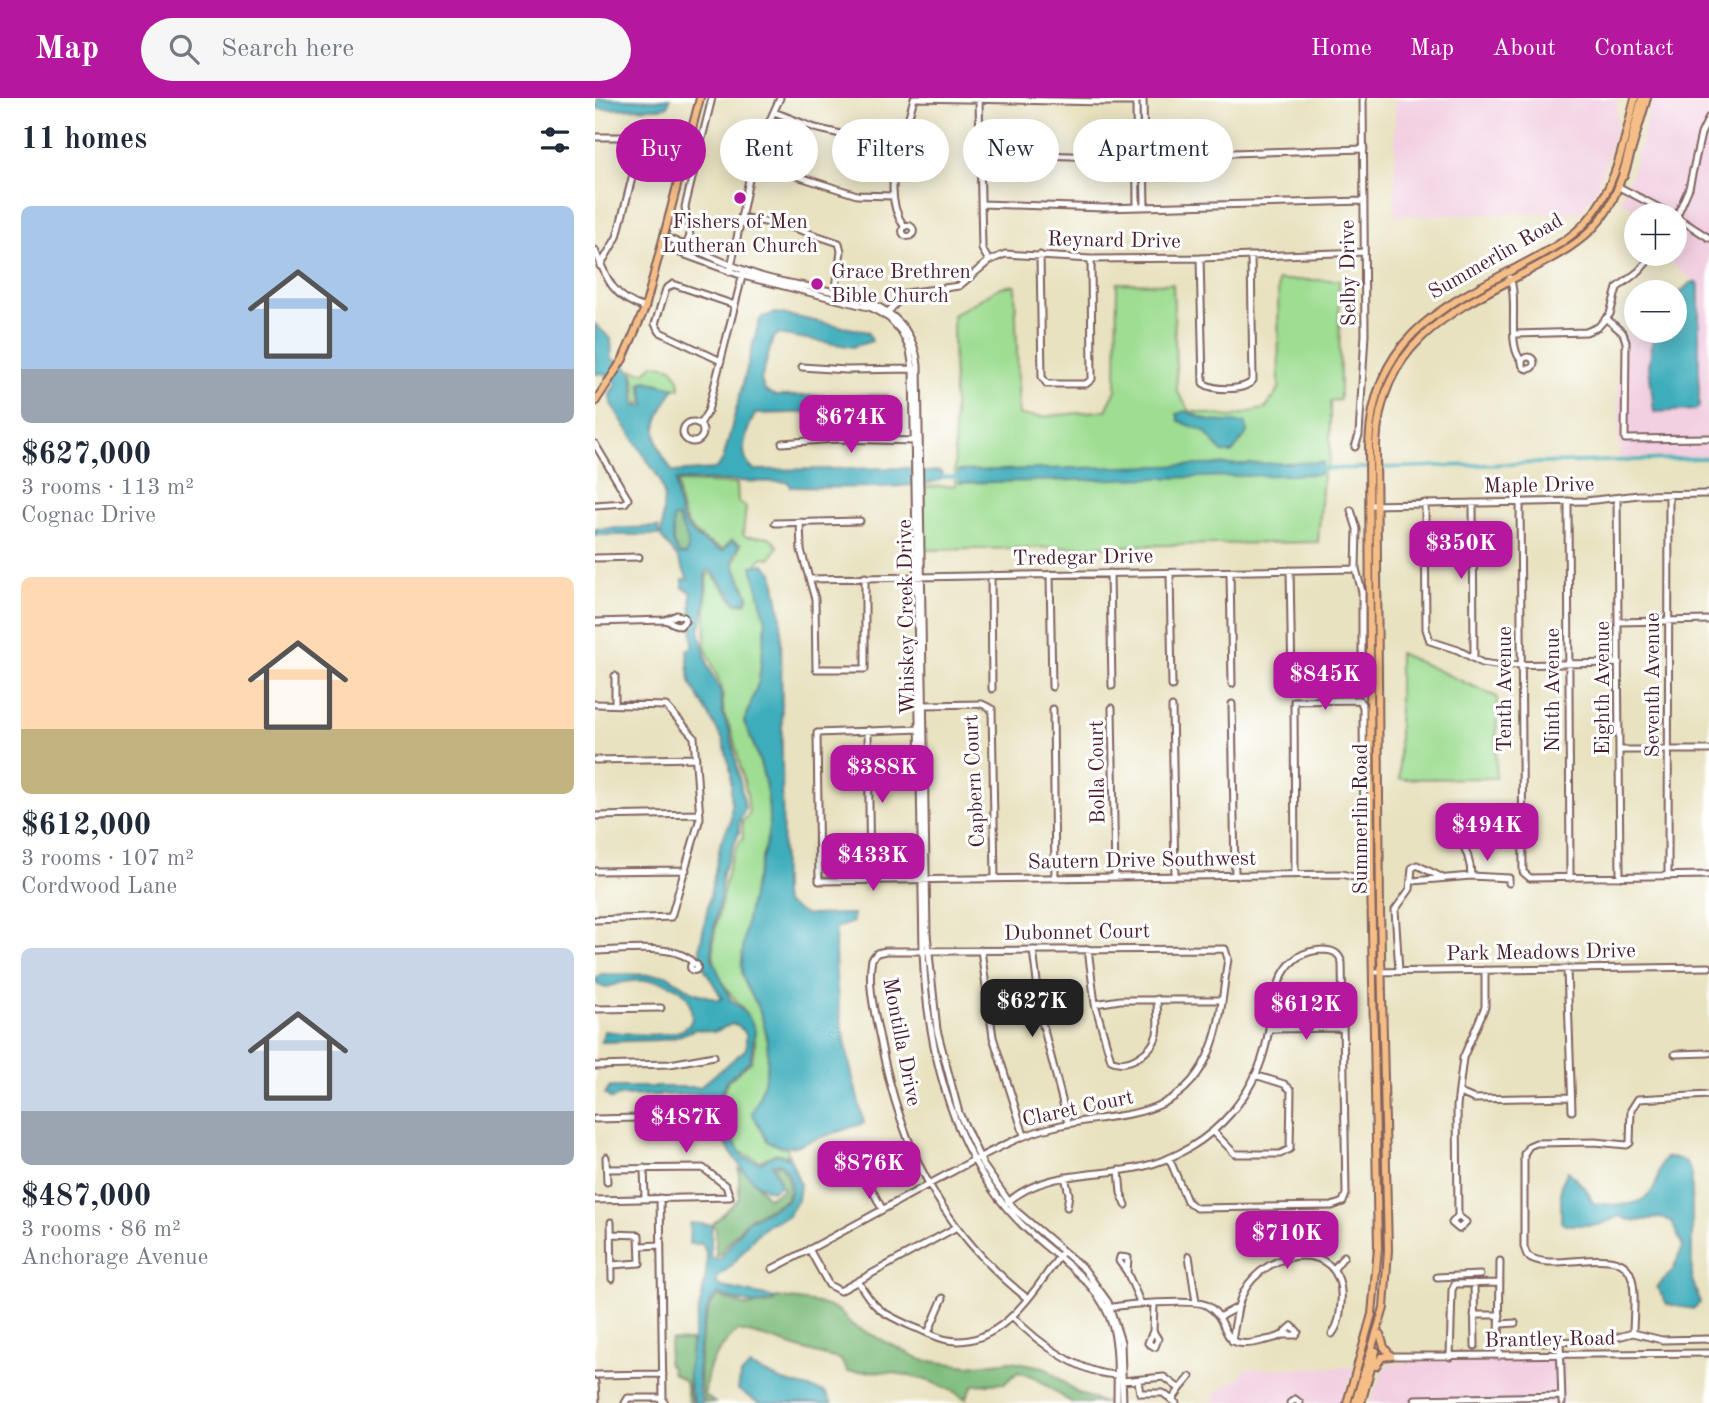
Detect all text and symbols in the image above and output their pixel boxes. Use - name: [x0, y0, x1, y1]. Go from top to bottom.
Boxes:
- search box: [141, 18, 631, 81]
- icon: search: [165, 30, 203, 68]
- text: Map: [35, 33, 99, 66]
- text: Search here: [221, 36, 354, 62]
- text: Home: [1311, 37, 1372, 61]
- text: Map: [1410, 37, 1454, 61]
- text: About: [1492, 37, 1556, 61]
- text: Contact: [1594, 37, 1674, 61]
- chip: Buy: [616, 119, 706, 182]
- chip: Rent: [720, 119, 818, 182]
- chip: Filters: [832, 119, 949, 182]
- chip: New: [963, 119, 1059, 182]
- chip: Apartment: [1073, 119, 1233, 182]
- icon: filters: [536, 121, 574, 159]
- text: 11 homes: [21, 125, 147, 155]
- marker: Fishers of Men Lutheran Church: [732, 190, 748, 206]
- map controls: [1624, 203, 1687, 343]
- button: +: [1624, 203, 1687, 266]
- street label: Summerlin Road: [1425, 210, 1567, 304]
- place label: Fishers of Men Lutheran Church: [662, 212, 818, 257]
- street label: Selby Drive: [1338, 220, 1360, 326]
- street label: Reynard Drive: [1047, 229, 1181, 253]
- icon: home: [235, 251, 361, 377]
- place label: Grace Brethren Bible Church: [831, 262, 971, 307]
- marker: Grace Brethren Bible Church: [809, 276, 825, 292]
- button: −: [1624, 280, 1687, 343]
- pin: $674K: [802, 396, 900, 455]
- text: $674K: [815, 406, 887, 429]
- text: $627,000: [21, 440, 151, 470]
- street label: Maple Drive: [1484, 475, 1594, 497]
- text: 3 rooms · 113 m²: [21, 476, 194, 499]
- text: Cognac Drive: [21, 504, 156, 527]
- street label: Whiskey Creek Drive: [895, 519, 919, 715]
- pin: $350K: [1412, 522, 1510, 581]
- text: $350K: [1425, 532, 1497, 555]
- street label: Tredegar Drive: [1013, 546, 1153, 570]
- street label: Seventh Avenue: [1643, 612, 1664, 758]
- street label: Eighth Avenue: [1593, 621, 1614, 755]
- icon: home: [235, 622, 361, 748]
- street label: Tenth Avenue: [1495, 626, 1516, 752]
- street label: Ninth Avenue: [1543, 628, 1564, 752]
- pin: $845K: [1276, 652, 1374, 712]
- text: $845K: [1289, 663, 1361, 686]
- street label: Capbern Court: [961, 714, 989, 848]
- street label: Bolla Court: [1087, 720, 1109, 824]
- street label: Summerlin Road: [1351, 743, 1372, 895]
- pin: $388K: [833, 746, 931, 805]
- text: $388K: [846, 756, 918, 779]
- pin: $494K: [1438, 804, 1536, 863]
- text: $612,000: [21, 811, 151, 841]
- text: $494K: [1451, 814, 1523, 837]
- pin: $433K: [824, 834, 922, 893]
- text: $433K: [837, 844, 909, 867]
- text: 3 rooms · 107 m²: [21, 847, 194, 870]
- street label: Sautern Drive Southwest: [1028, 849, 1256, 873]
- text: Cordwood Lane: [21, 875, 177, 898]
- street label: Dubonnet Court: [1004, 921, 1150, 945]
- street label: Park Meadows Drive: [1446, 941, 1636, 965]
- street label: Montilla Drive: [878, 976, 924, 1108]
- pin: $627K: [983, 979, 1081, 1039]
- pin: $612K: [1257, 982, 1355, 1042]
- text: $627K: [996, 990, 1068, 1013]
- icon: home: [235, 993, 361, 1119]
- text: $612K: [1270, 993, 1342, 1016]
- street label: Claret Court: [1020, 1087, 1136, 1131]
- pin: $487K: [637, 1096, 735, 1155]
- text: $487K: [650, 1106, 722, 1129]
- pin: $876K: [820, 1142, 918, 1201]
- text: $876K: [833, 1152, 905, 1175]
- text: $487,000: [21, 1182, 151, 1212]
- pin: $710K: [1238, 1212, 1336, 1271]
- text: 3 rooms · 86 m²: [21, 1218, 181, 1241]
- text: $710K: [1251, 1222, 1323, 1245]
- text: Anchorage Avenue: [21, 1246, 208, 1269]
- street label: Brantley Road: [1484, 1328, 1616, 1352]

